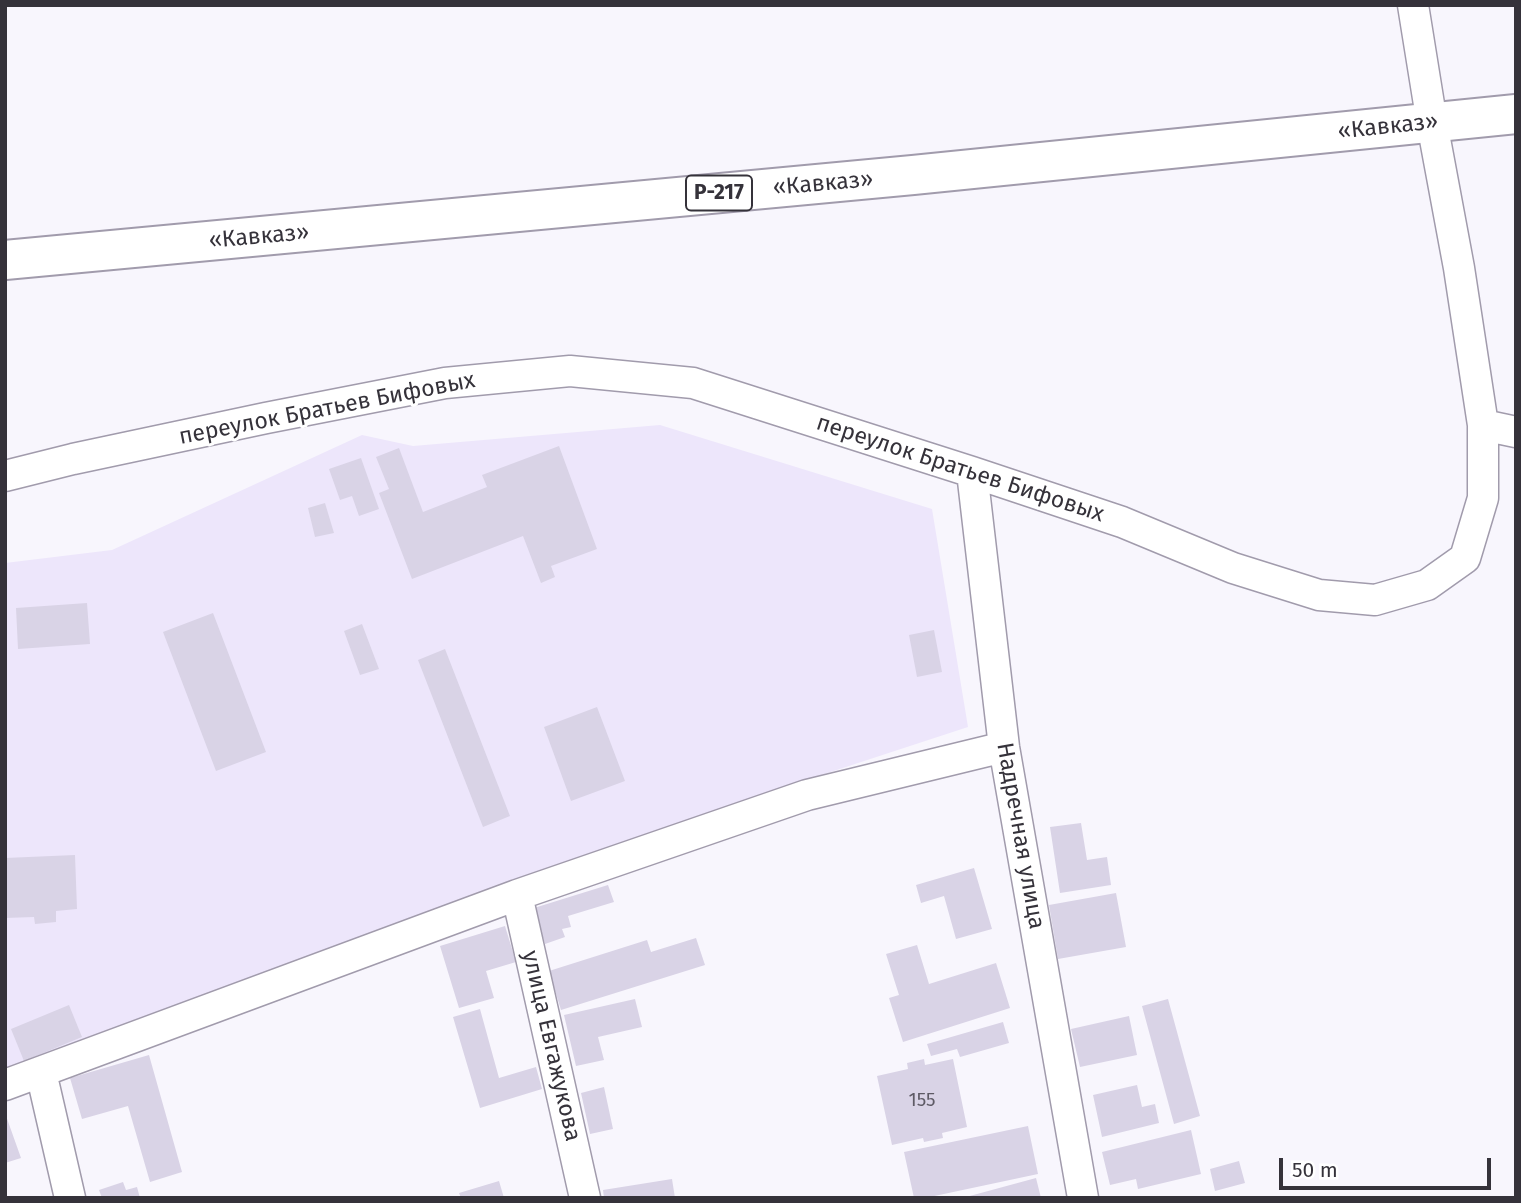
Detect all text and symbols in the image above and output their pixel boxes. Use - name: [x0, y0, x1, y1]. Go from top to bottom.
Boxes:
- street label: «Кавказ»: [1336, 108, 1440, 146]
- street label: «Кавказ»: [772, 166, 874, 202]
- road number: Р-217: [686, 176, 752, 210]
- street label: «Кавказ»: [208, 219, 310, 255]
- street label: переулок Братьев Бифовых: [177, 367, 477, 451]
- street label: переулок Братьев Бифовых: [813, 409, 1107, 529]
- street label: Надречная улица: [990, 741, 1050, 931]
- street label: улица Евгажукова: [516, 948, 586, 1144]
- house number: 155: [908, 1090, 936, 1112]
- scale bar: [1283, 1144, 1495, 1188]
- text: 50 m: [1292, 1157, 1338, 1183]

